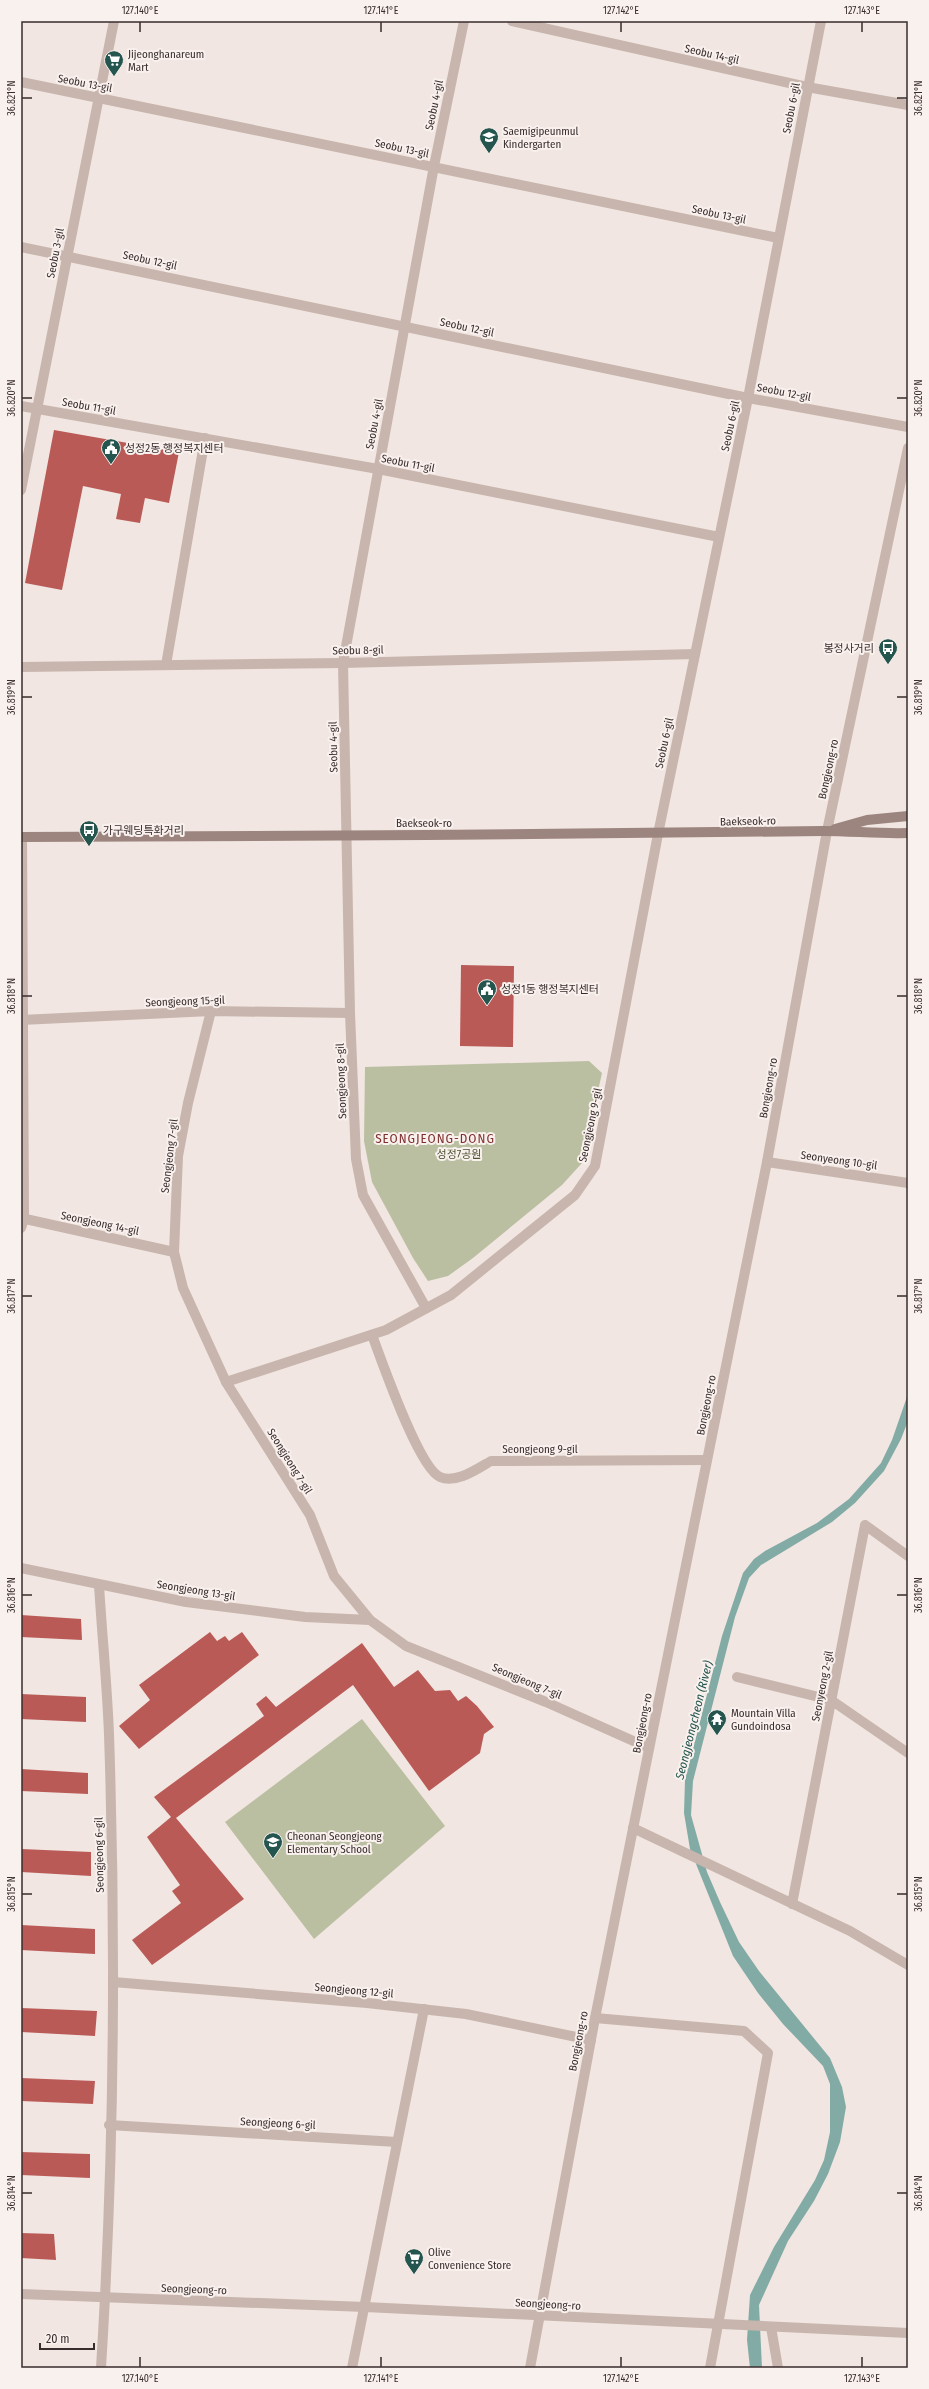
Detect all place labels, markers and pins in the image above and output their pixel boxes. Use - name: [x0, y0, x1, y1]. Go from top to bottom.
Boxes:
- place label: Jijeonghanareum Mart: [128, 48, 204, 74]
- supermarket icon: Jijeonghanareum Mart: [103, 49, 125, 77]
- place label: Saemigipeunmul Kindergarten: [503, 125, 579, 151]
- school or university icon: Saemigipeunmul Kindergarten: [478, 126, 500, 154]
- public building icon: 성정2동 행정복지센터: [100, 437, 122, 465]
- place label: 성정2동 행정복지센터: [125, 442, 224, 455]
- bus stop icon: 봉정사거리: [877, 637, 899, 665]
- place label: 봉정사거리: [823, 642, 874, 655]
- bus stop icon: 가구웨딩특화거리: [78, 819, 100, 847]
- place label: 가구웨딩특화거리: [103, 824, 184, 837]
- public building icon: 성정1동 행정복지센터: [476, 978, 498, 1006]
- place label: 성정1동 행정복지센터: [501, 983, 599, 996]
- place label: Mountain Villa Gundoindosa: [731, 1707, 796, 1733]
- temple icon: Mountain Villa Gundoindosa: [706, 1708, 728, 1736]
- place label: Cheonan Seongjeong Elementary School: [287, 1830, 382, 1856]
- school or university icon: Cheonan Seongjeong Elementary School: [262, 1831, 284, 1859]
- place label: Olive Convenience Store: [428, 2246, 511, 2272]
- supermarket icon: Olive Convenience Store: [403, 2247, 425, 2275]

